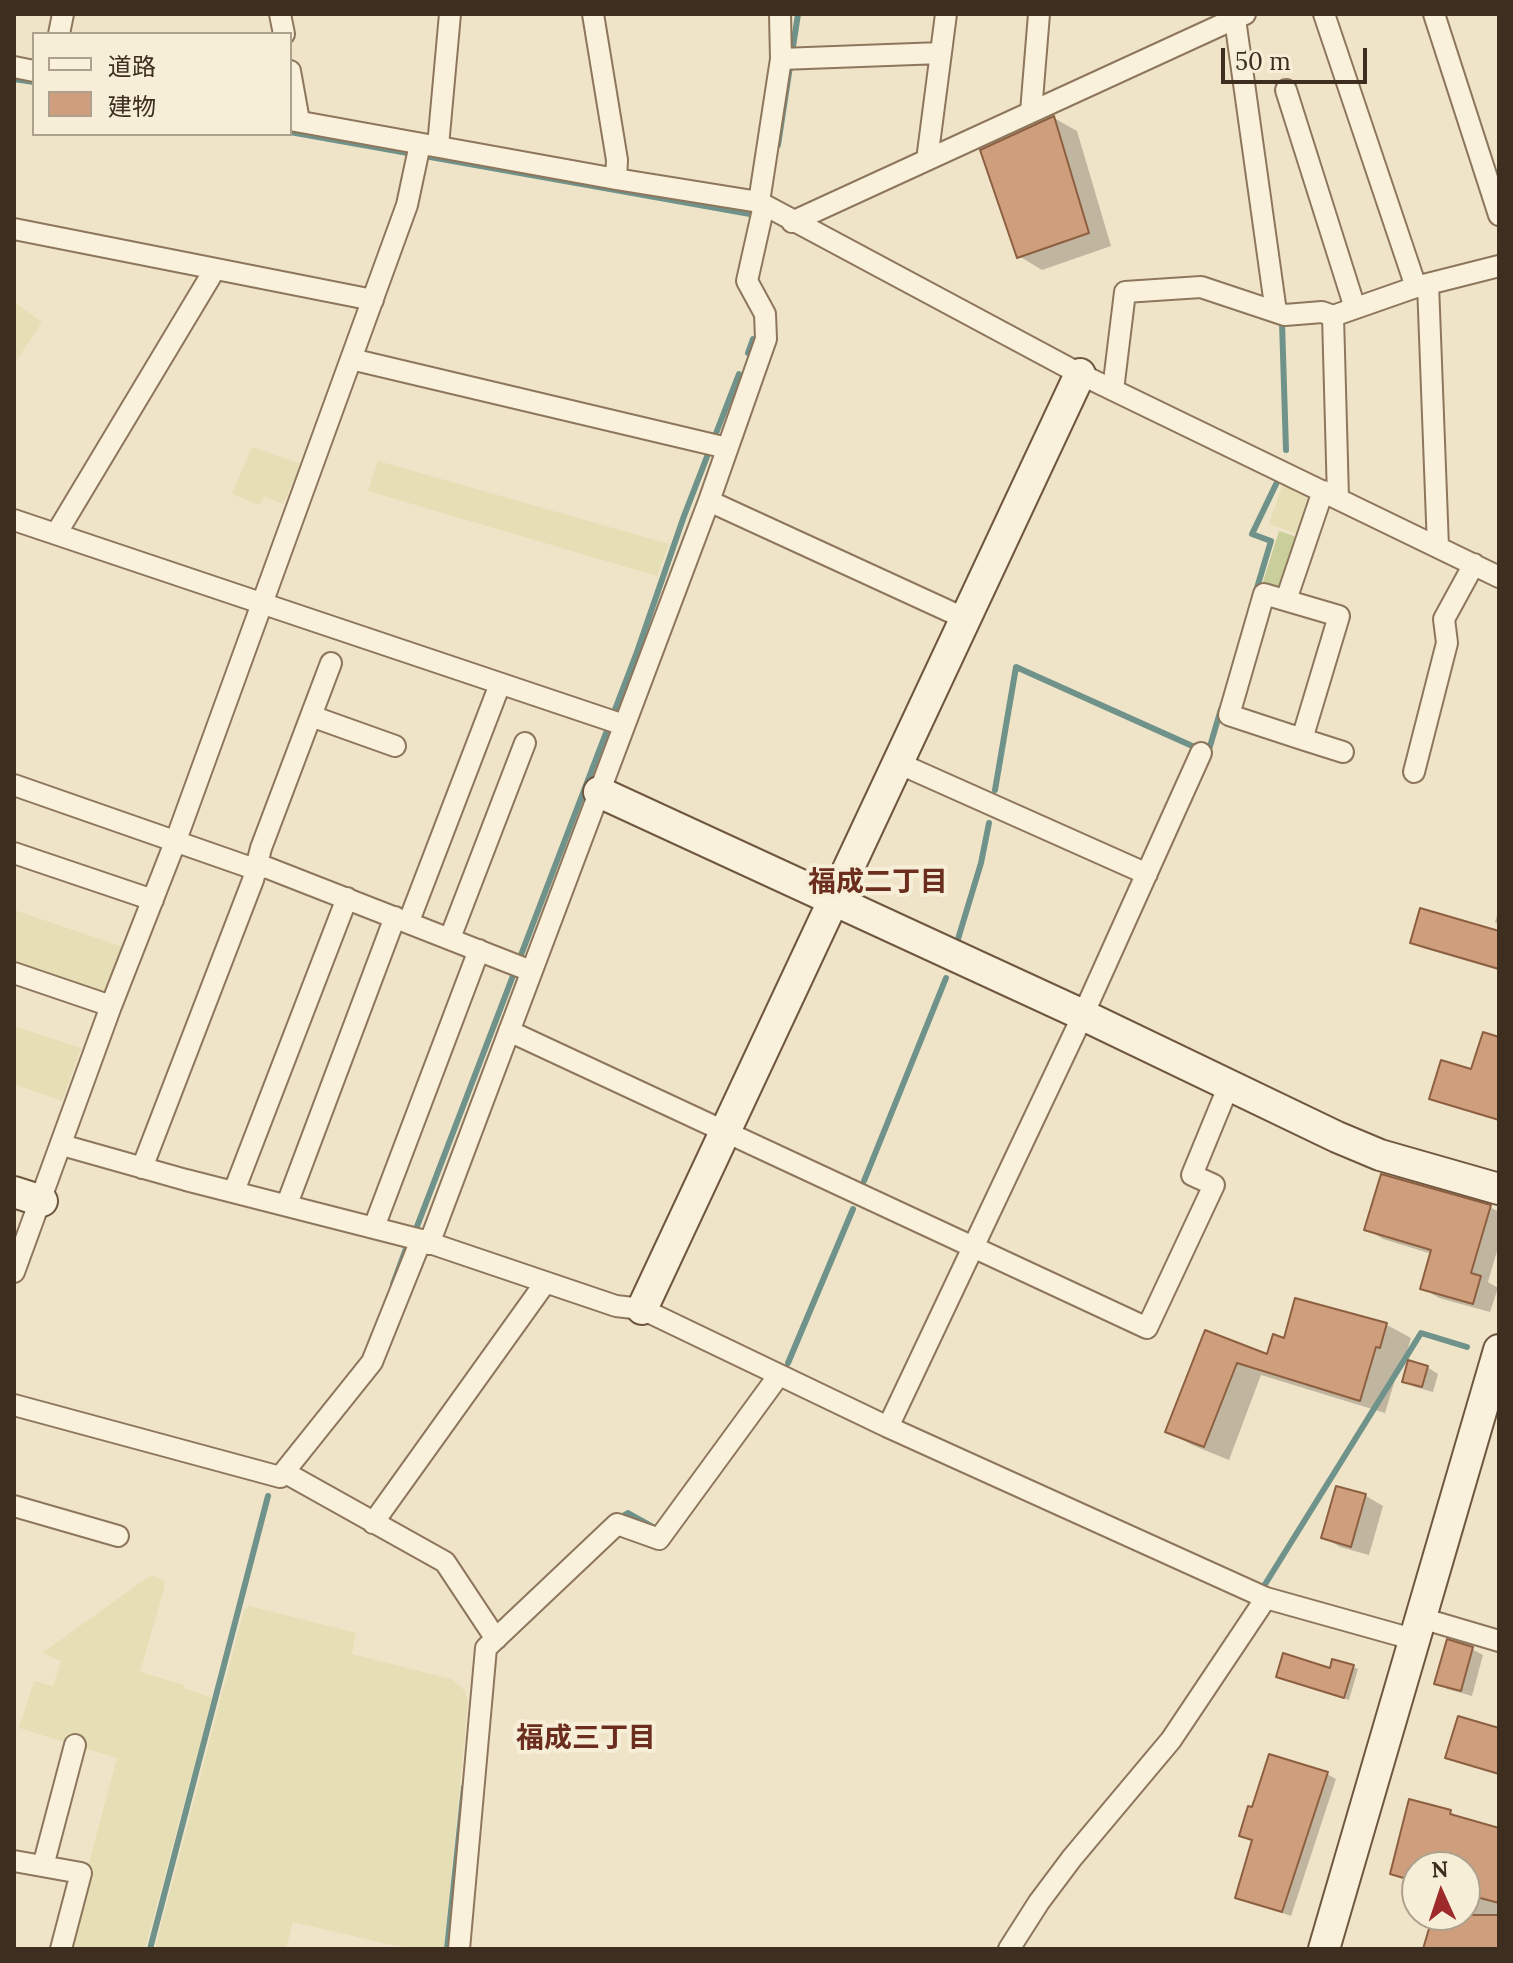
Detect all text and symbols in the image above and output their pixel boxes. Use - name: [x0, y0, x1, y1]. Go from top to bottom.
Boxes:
- legend: [32, 32, 292, 136]
- scale bar: [1225, 32, 1371, 82]
- text: 50 m: [1235, 46, 1291, 77]
- text: 道路: [108, 51, 156, 82]
- text: 建物: [108, 91, 156, 122]
- district label: 福成二丁目: [808, 866, 948, 900]
- district label: 福成三丁目: [516, 1722, 656, 1756]
- north arrow: [1401, 1851, 1481, 1931]
- text: N: [1431, 1855, 1449, 1883]

